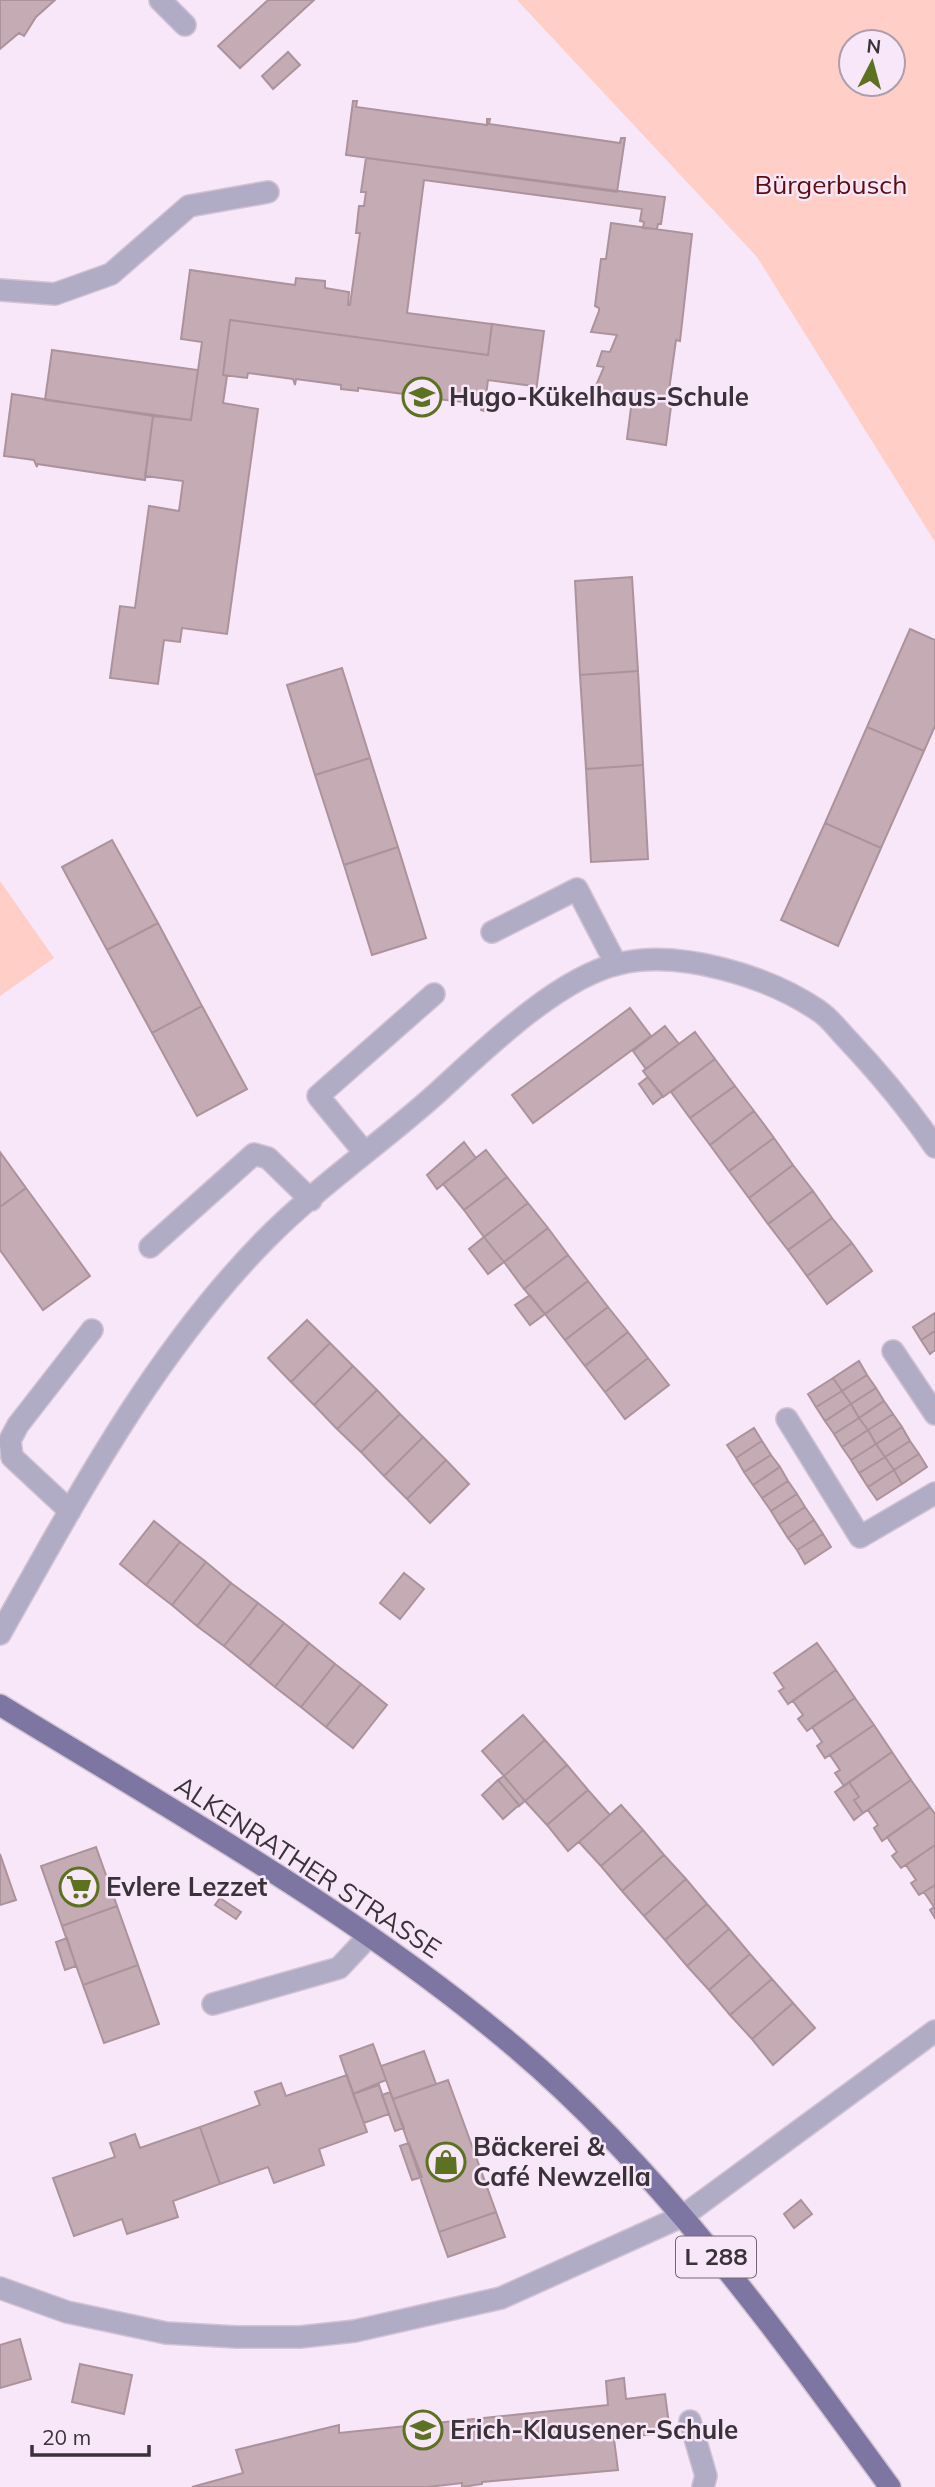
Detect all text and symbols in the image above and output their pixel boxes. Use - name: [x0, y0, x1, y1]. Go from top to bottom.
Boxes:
- north arrow: [837, 28, 907, 98]
- text: N: [865, 33, 882, 59]
- park label: Bürgerbusch: [755, 168, 907, 201]
- school or university icon: Hugo-Kükelhaus-Schule: [401, 376, 443, 418]
- place label: Hugo-Kükelhaus-Schule: [449, 380, 749, 413]
- street label: ALKENRATHER STRASSE: [169, 1768, 448, 1965]
- supermarket icon: Evlere Lezzet: [58, 1866, 100, 1908]
- place label: Evlere Lezzet: [106, 1870, 268, 1903]
- place label: Bäckerei & Café Newzella: [473, 2130, 651, 2193]
- shop icon: Bäckerei & Café Newzella: [425, 2141, 467, 2183]
- road number: L 288: [676, 2236, 756, 2278]
- school or university icon: Erich-Klausener-Schule: [402, 2409, 444, 2451]
- place label: Erich-Klausener-Schule: [450, 2413, 738, 2446]
- scale bar: [32, 2414, 149, 2458]
- text: 20 m: [42, 2424, 91, 2450]

